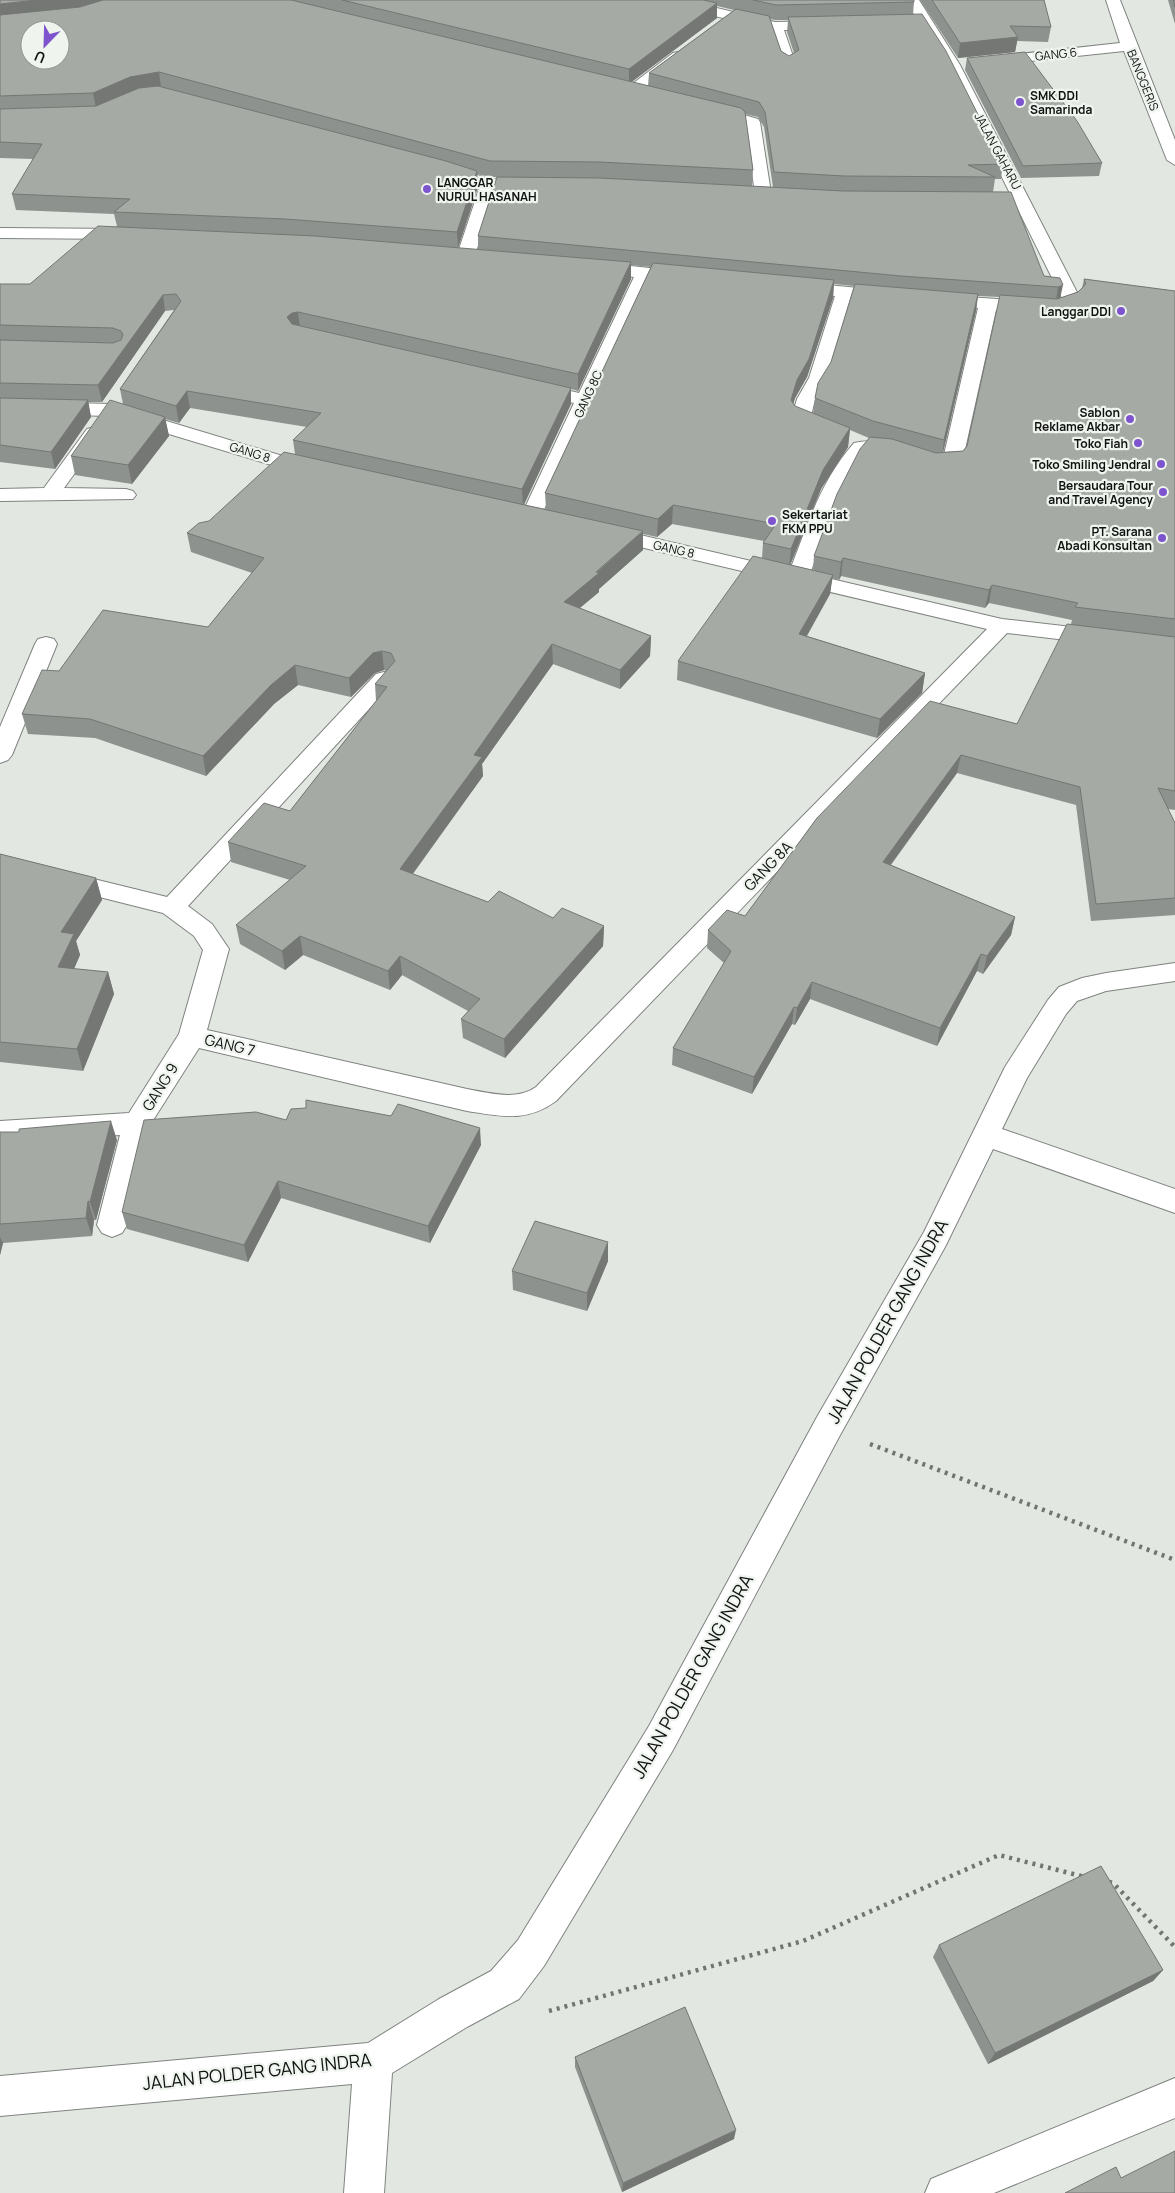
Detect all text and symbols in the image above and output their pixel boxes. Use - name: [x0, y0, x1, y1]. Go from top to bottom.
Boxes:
- north arrow: [20, 20, 70, 70]
- street label: GANG 6: [1034, 43, 1078, 65]
- text: U: [31, 47, 48, 68]
- street label: BANGGERIS: [1123, 47, 1163, 113]
- place label: SMK DDI Samarinda: [1030, 87, 1092, 118]
- marker: SMK DDI Samarinda: [1014, 96, 1026, 108]
- street label: JALAN GAHARU: [971, 110, 1025, 192]
- place label: LANGGAR NURUL HASANAH: [437, 174, 537, 205]
- marker: LANGGAR NURUL HASANAH: [421, 183, 433, 195]
- place label: Langgar DDI: [1041, 303, 1111, 320]
- marker: Langgar DDI: [1115, 305, 1127, 317]
- street label: GANG 8C: [570, 367, 607, 420]
- place label: Sablon Reklame Akbar: [1034, 404, 1120, 435]
- marker: Sablon Reklame Akbar: [1124, 413, 1136, 425]
- place label: Toko Fiah: [1074, 435, 1128, 452]
- marker: Toko Fiah: [1132, 437, 1144, 449]
- street label: GANG 8: [227, 438, 273, 466]
- place label: Toko Smiling Jendral: [1032, 456, 1151, 473]
- marker: Toko Smiling Jendral: [1155, 458, 1167, 470]
- place label: Bersaudara Tour and Travel Agency: [1048, 477, 1153, 508]
- marker: Bersaudara Tour and Travel Agency: [1157, 486, 1169, 498]
- place label: Sekertariat FKM PPU: [782, 506, 848, 537]
- marker: Sekertariat FKM PPU: [766, 515, 778, 527]
- place label: PT. Sarana Abadi Konsultan: [1057, 523, 1152, 554]
- marker: PT. Sarana Abadi Konsultan: [1156, 532, 1168, 544]
- street label: GANG 8: [652, 536, 696, 562]
- street label: GANG 8A: [739, 836, 797, 896]
- street label: GANG 7: [203, 1029, 257, 1061]
- street label: GANG 9: [137, 1059, 183, 1115]
- street label: JALAN POLDER GANG INDRA: [821, 1214, 954, 1427]
- street label: JALAN POLDER GANG INDRA: [626, 1569, 759, 1782]
- street label: JALAN POLDER GANG INDRA: [141, 2047, 373, 2095]

